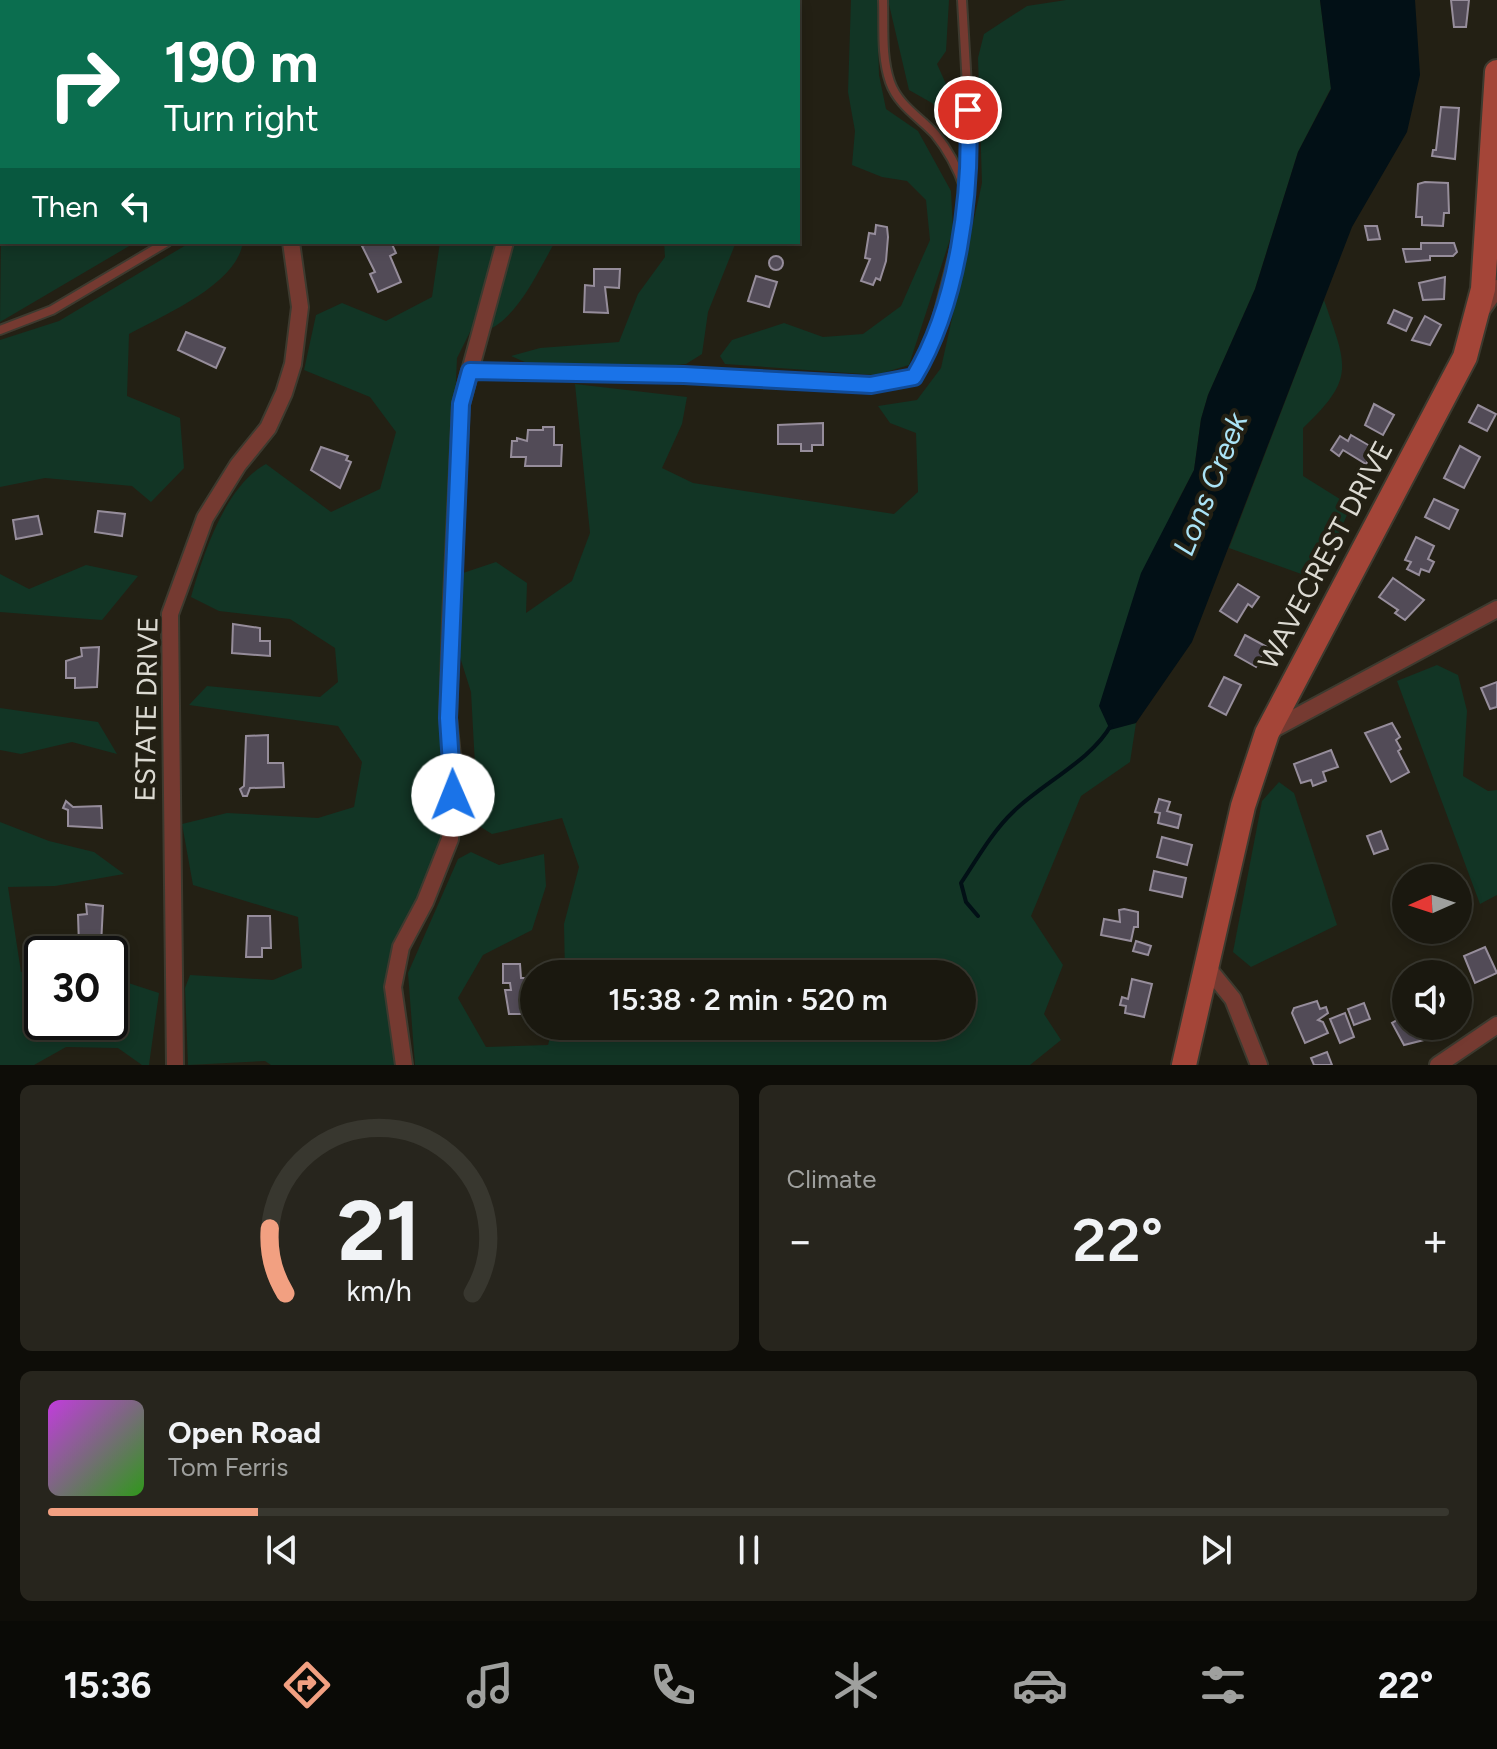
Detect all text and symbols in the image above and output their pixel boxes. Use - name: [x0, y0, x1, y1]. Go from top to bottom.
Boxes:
- text: 190 m: [164, 29, 319, 96]
- icon: right: [32, 32, 136, 136]
- pin: [934, 76, 1002, 144]
- icon: arrive: [946, 88, 990, 132]
- text: Turn right: [164, 97, 319, 140]
- icon: left: [114, 184, 158, 228]
- text: Then: [32, 188, 98, 225]
- water label: Lons Creek: [1165, 406, 1256, 561]
- street label: WAVECREST DRIVE: [1250, 435, 1400, 675]
- street label: ESTATE DRIVE: [127, 616, 165, 802]
- position arrow: [411, 753, 495, 837]
- north arrow: [1392, 864, 1472, 944]
- map controls: [1392, 864, 1472, 1040]
- speed limit sign: 30: [24, 936, 128, 1040]
- button: sound: [1392, 960, 1472, 1040]
- text: 15:38 · 2 min · 520 m: [608, 981, 888, 1018]
- text: Climate: [787, 1163, 876, 1195]
- text: 21: [338, 1181, 421, 1281]
- text: 22°: [1072, 1204, 1163, 1276]
- text: −: [787, 1214, 814, 1267]
- text: +: [1422, 1214, 1449, 1267]
- text: km/h: [347, 1274, 412, 1308]
- text: Open Road: [168, 1414, 321, 1451]
- text: Tom Ferris: [168, 1451, 288, 1483]
- icon: previous: [260, 1528, 304, 1572]
- icon: pause: [727, 1528, 771, 1572]
- icon: next: [1194, 1528, 1238, 1572]
- icon: directions: [279, 1657, 335, 1713]
- icon: music: [462, 1657, 518, 1713]
- icon: phone: [645, 1657, 701, 1713]
- icon: climate: [828, 1657, 884, 1713]
- icon: car: [1012, 1657, 1068, 1713]
- icon: filters: [1195, 1657, 1251, 1713]
- text: 15:36: [64, 1664, 151, 1707]
- text: 22°: [1378, 1664, 1433, 1707]

